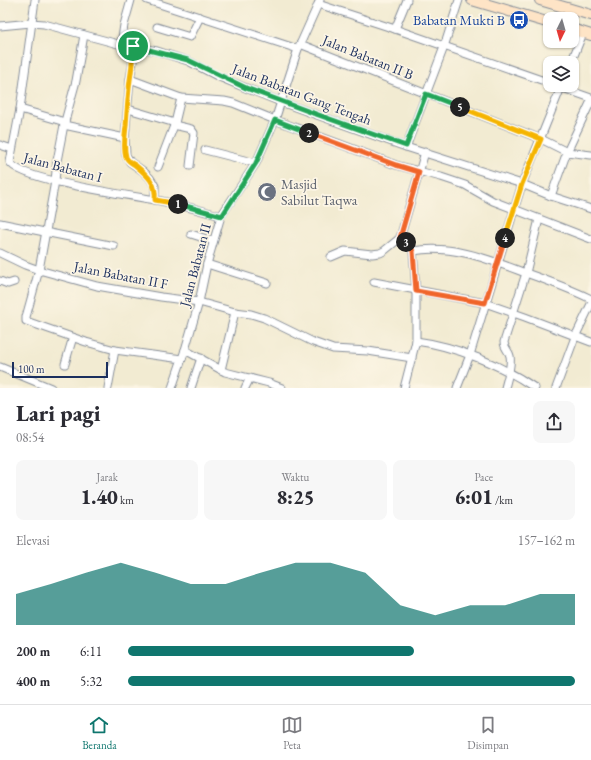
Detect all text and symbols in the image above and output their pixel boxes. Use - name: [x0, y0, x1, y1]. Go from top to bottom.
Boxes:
- bus stop icon: Babatan Mukti B: [508, 9, 530, 31]
- place label: Babatan Mukti B: [413, 11, 505, 29]
- north arrow: [543, 12, 579, 48]
- map controls: [543, 12, 579, 92]
- pin: [116, 29, 150, 63]
- street label: Jalan Babatan II B: [319, 30, 416, 83]
- icon: arrive: [122, 35, 144, 57]
- button: layers: [543, 56, 579, 92]
- street label: Jalan Babatan Gang Tengah: [229, 59, 374, 129]
- pin: 5: [450, 97, 470, 117]
- text: 5: [457, 100, 463, 114]
- pin: 2: [299, 123, 319, 143]
- text: 2: [306, 126, 312, 140]
- street label: Jalan Babatan I: [21, 148, 105, 186]
- place label: Masjid Sabilut Taqwa: [281, 175, 358, 209]
- mosque icon: Masjid Sabilut Taqwa: [256, 181, 278, 203]
- pin: 1: [168, 194, 188, 214]
- text: 1: [175, 197, 181, 211]
- street label: Jalan Babatan II: [175, 221, 215, 310]
- pin: 4: [495, 228, 515, 248]
- text: 4: [502, 231, 508, 245]
- pin: 3: [396, 232, 416, 252]
- text: 3: [403, 235, 409, 249]
- street label: Jalan Babatan II F: [71, 257, 170, 293]
- scale bar: [12, 360, 108, 379]
- text: 100 m: [18, 362, 45, 376]
- text: Lari pagi: [16, 399, 101, 428]
- button: share: [533, 401, 575, 443]
- text: 08:54: [16, 429, 44, 446]
- text: Jarak: [96, 470, 118, 484]
- text: Waktu: [282, 470, 309, 484]
- text: Pace: [475, 470, 493, 484]
- text: 1.40: [80, 484, 118, 510]
- text: 8:25: [276, 484, 315, 510]
- text: 6:01: [455, 484, 493, 510]
- text: km: [118, 493, 134, 507]
- text: /km: [493, 493, 513, 507]
- text: Elevasi: [16, 532, 50, 549]
- text: 157–162 m: [518, 532, 575, 549]
- text: 200 m: [16, 643, 50, 660]
- text: 6:11: [80, 643, 102, 660]
- text: 400 m: [16, 673, 50, 690]
- text: 5:32: [80, 673, 102, 690]
- tab: Beranda: [82, 714, 117, 752]
- tab: Peta: [281, 714, 303, 752]
- tab: Disimpan: [467, 714, 509, 752]

